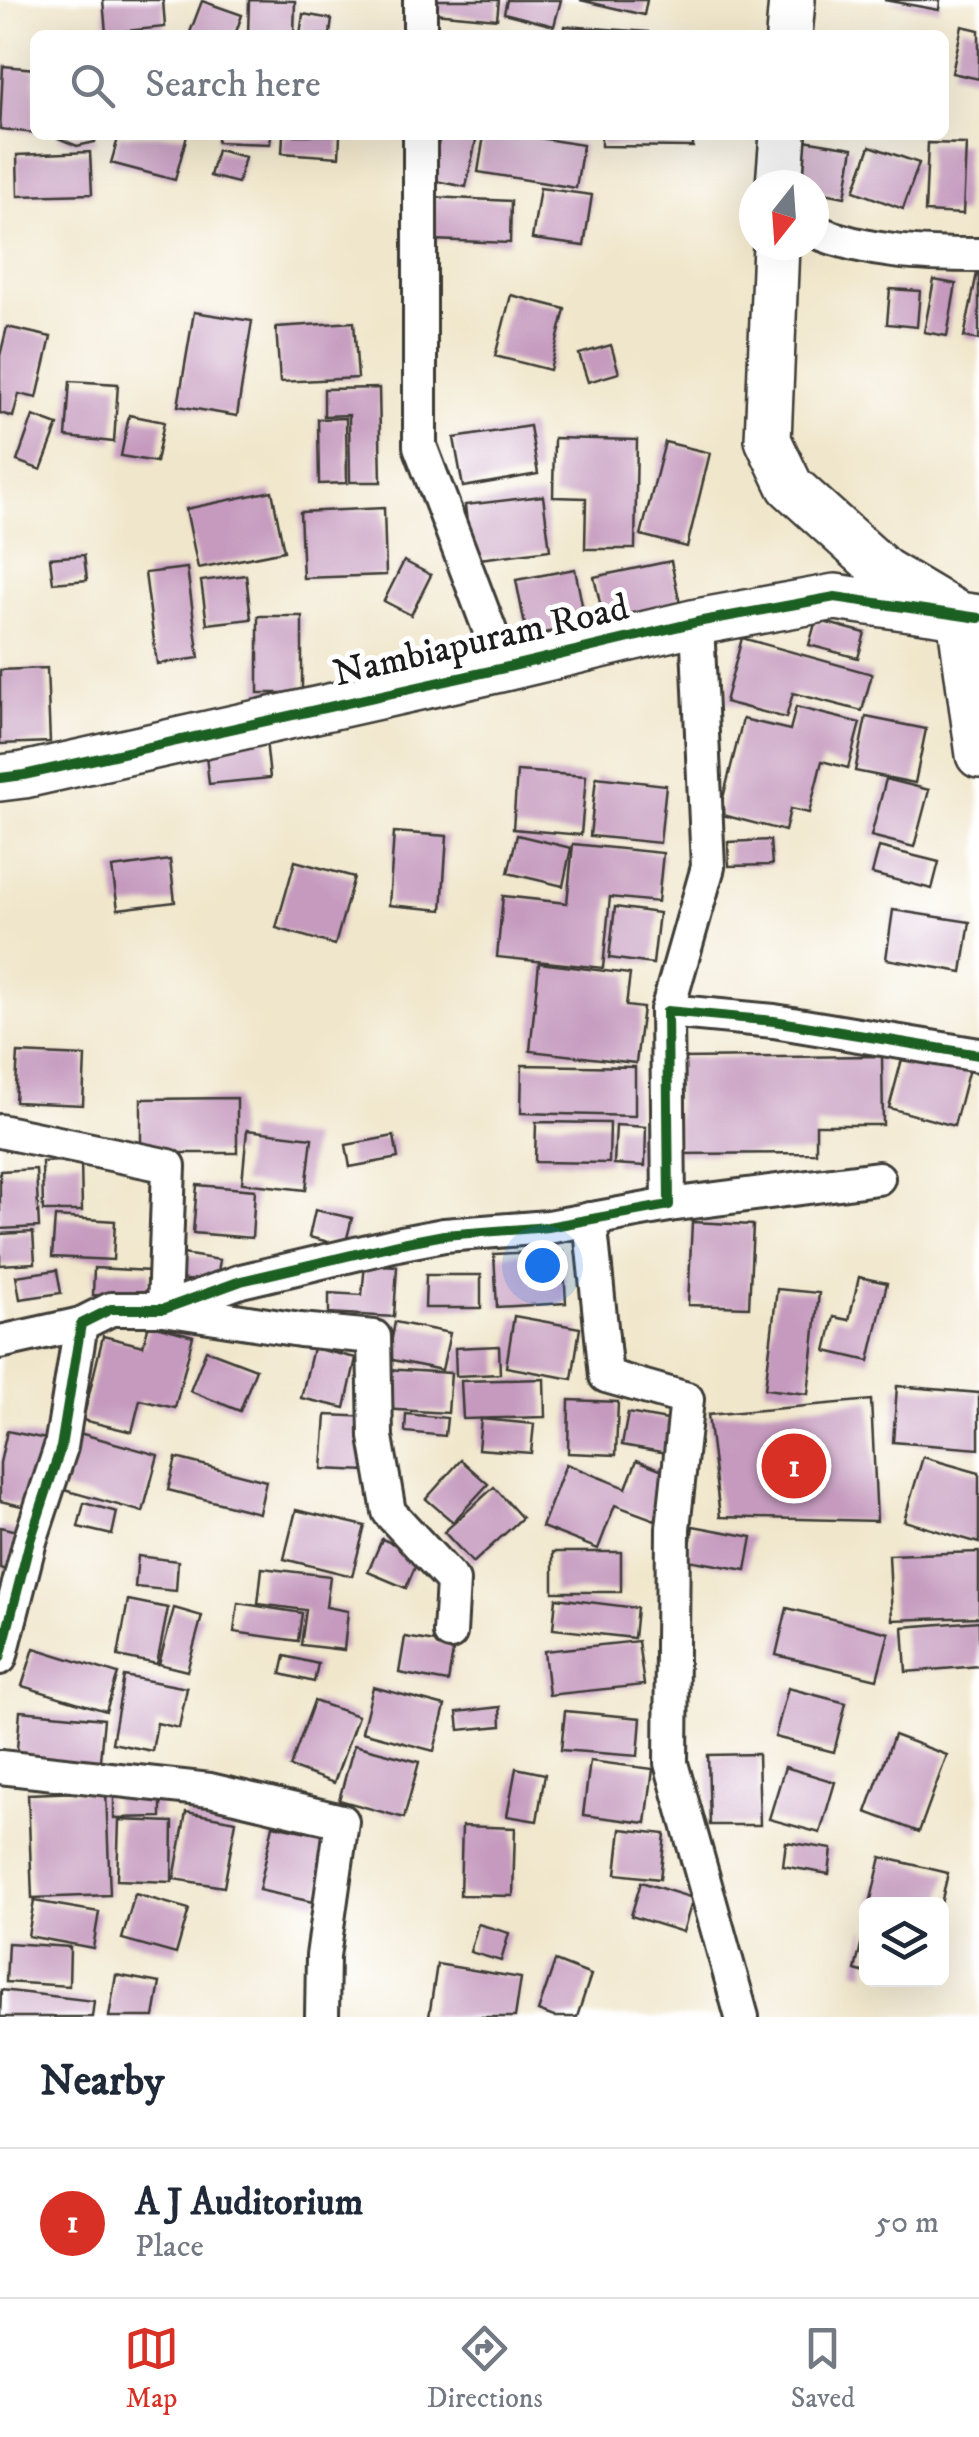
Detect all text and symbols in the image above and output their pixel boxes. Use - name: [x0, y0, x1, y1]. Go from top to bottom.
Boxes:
- search box: [30, 30, 949, 140]
- icon: search: [65, 58, 120, 113]
- text: Search here: [145, 61, 321, 109]
- north arrow: [739, 170, 829, 260]
- street label: Nambiapuram Road: [329, 584, 633, 698]
- your location: [517, 1240, 568, 1291]
- pin: 1: [762, 1428, 826, 1504]
- map controls: [859, 1897, 949, 1987]
- button: layers: [859, 1897, 949, 1987]
- text: Nearby: [40, 2056, 164, 2108]
- text: A J Auditorium: [135, 2179, 363, 2227]
- text: 1: [67, 2203, 78, 2243]
- text: 50 m: [875, 2203, 939, 2243]
- text: Place: [135, 2227, 204, 2267]
- tab: Map: [124, 2321, 179, 2416]
- tab: Directions: [427, 2321, 543, 2416]
- tab: Saved: [791, 2321, 855, 2416]

